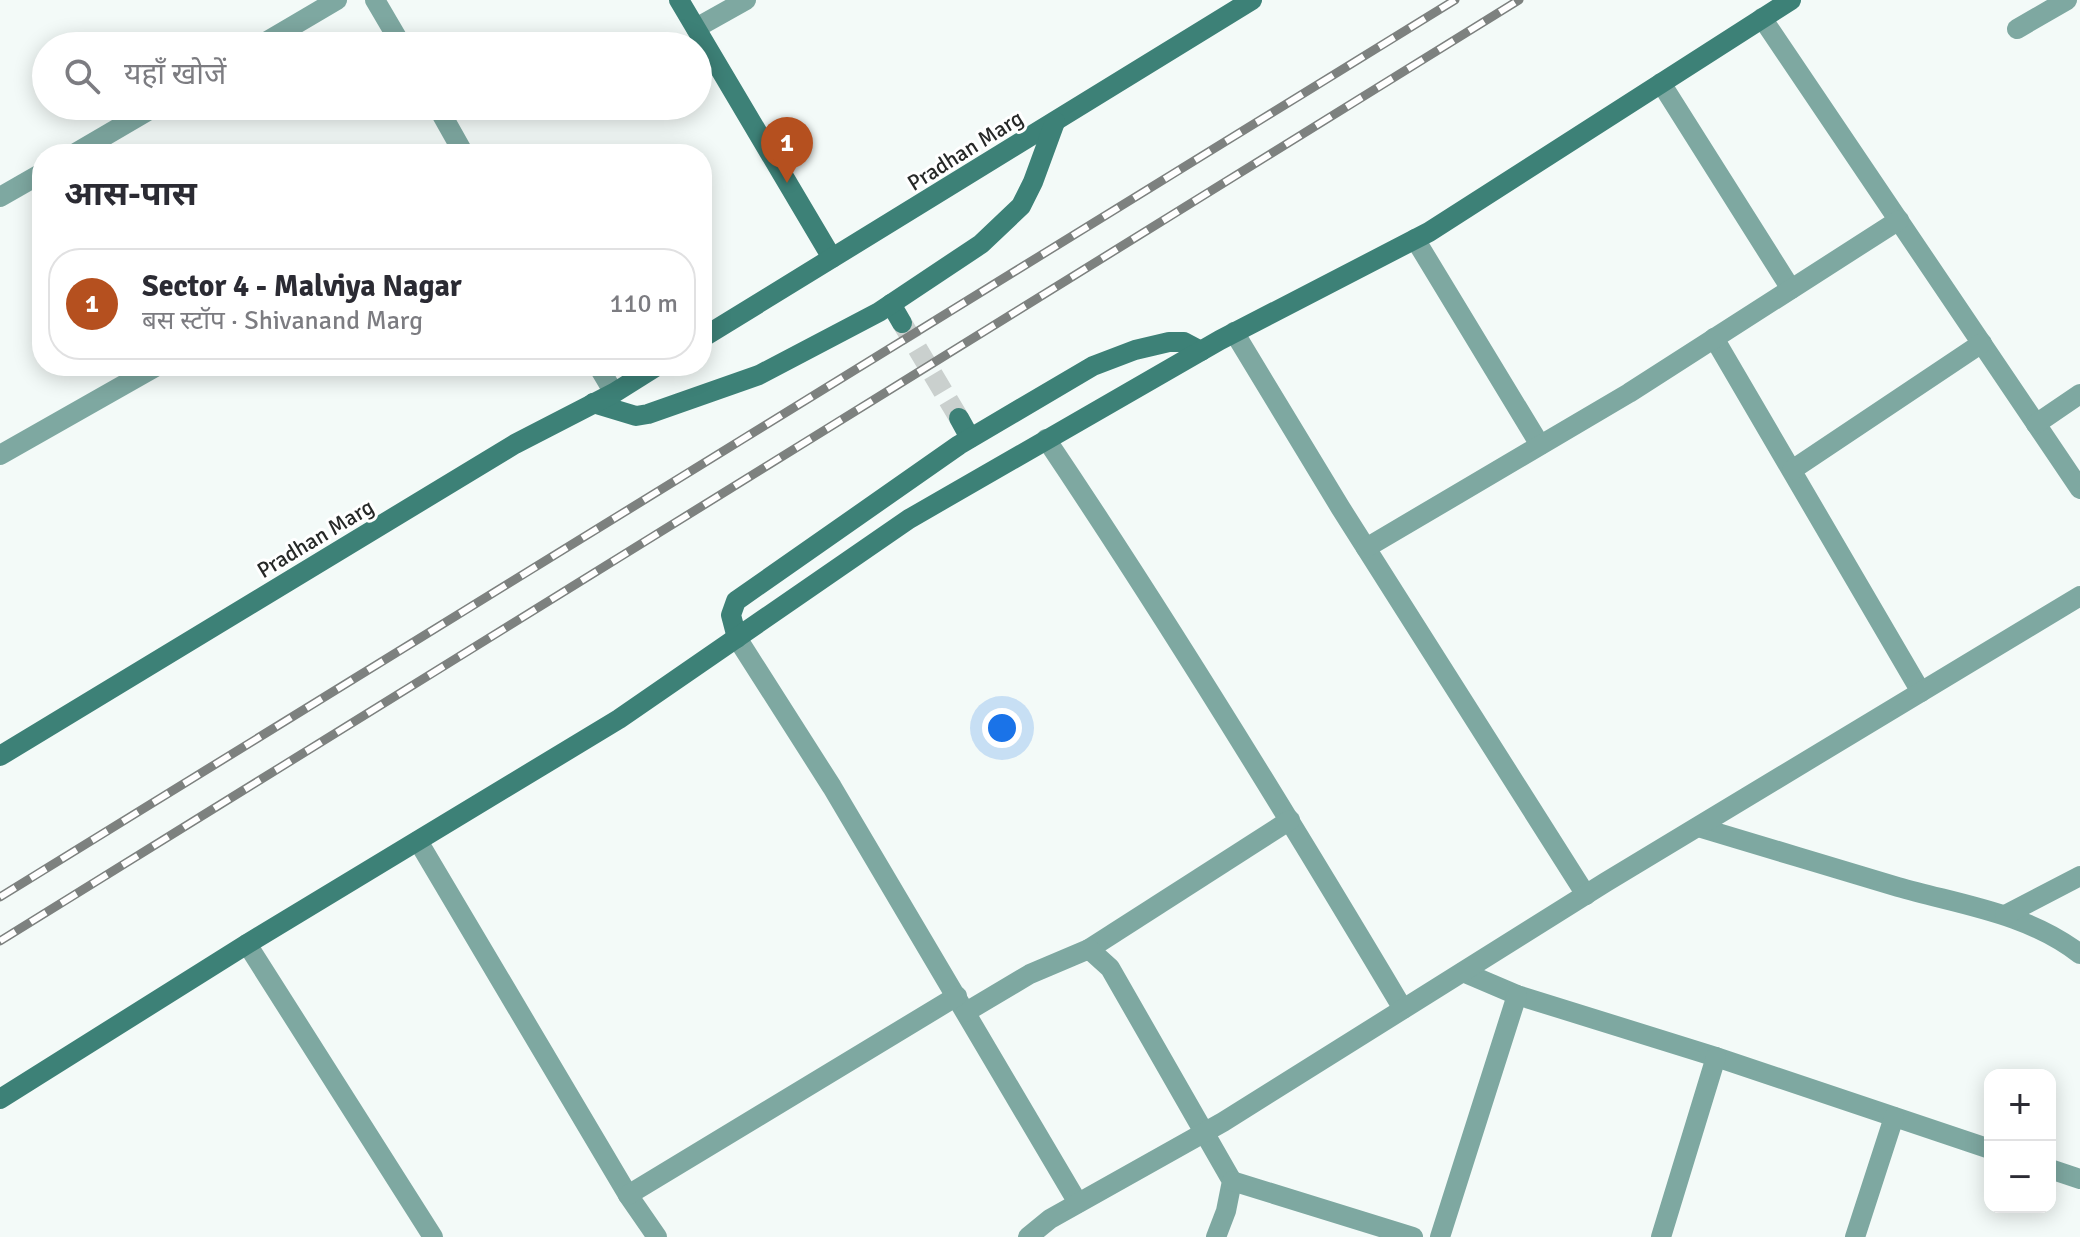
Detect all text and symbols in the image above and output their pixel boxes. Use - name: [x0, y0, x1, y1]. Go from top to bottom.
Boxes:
- search box: [32, 32, 712, 120]
- icon: search: [60, 54, 104, 98]
- text: यहाँ खोजें: [124, 56, 226, 93]
- street label: Pradhan Marg: [902, 104, 1028, 197]
- pin: 1: [761, 117, 813, 183]
- text: आस-पास: [64, 173, 197, 215]
- text: Sector 4 - Malviya Nagar: [142, 268, 462, 305]
- text: 1: [85, 288, 99, 320]
- text: 110 m: [609, 288, 678, 320]
- text: बस स्टॉप · Shivanand Marg: [142, 305, 423, 337]
- street label: Pradhan Marg: [252, 493, 378, 584]
- your location: [982, 708, 1022, 748]
- map controls: [1984, 1069, 2056, 1213]
- button: +: [1984, 1069, 2056, 1141]
- button: −: [1984, 1141, 2056, 1213]

